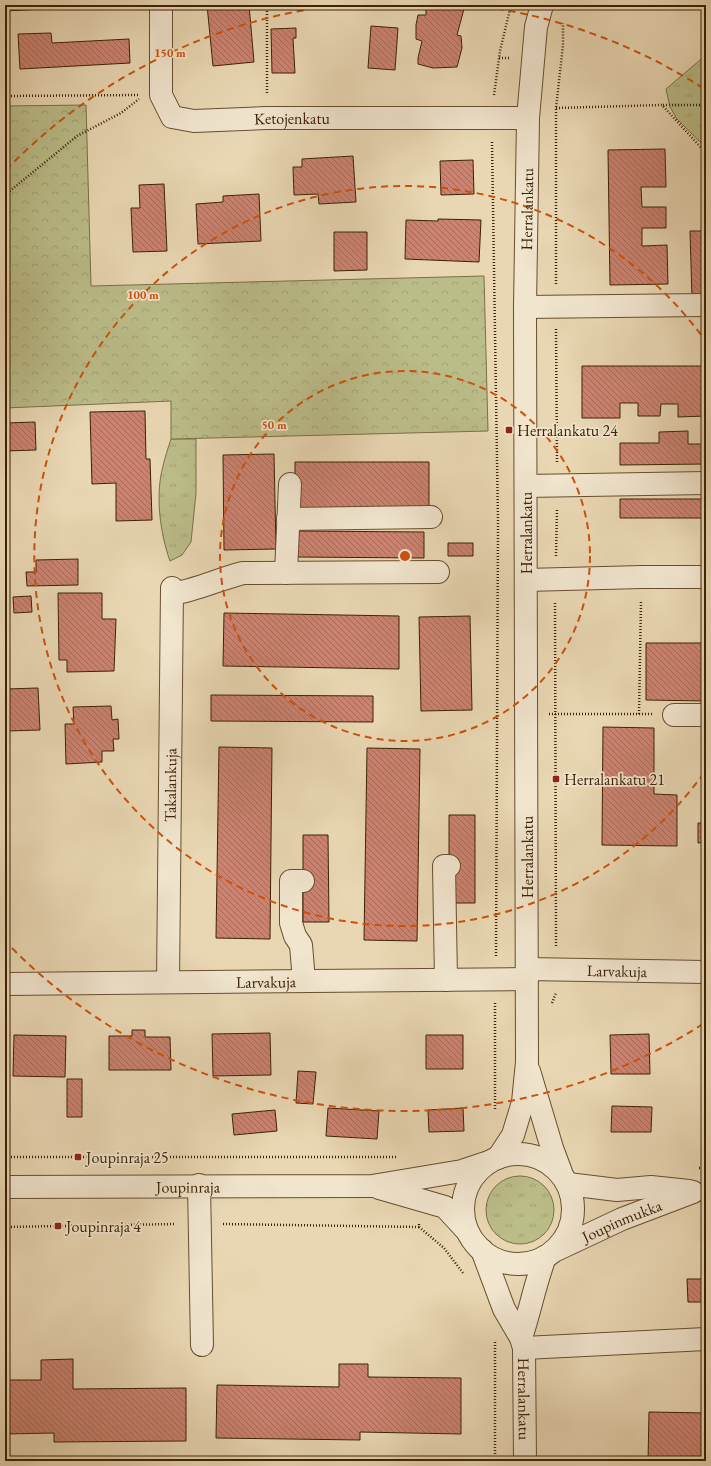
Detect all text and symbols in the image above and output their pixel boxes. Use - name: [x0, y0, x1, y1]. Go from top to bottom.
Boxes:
- text: 150 m: [154, 45, 186, 61]
- street label: Ketojenkatu: [254, 108, 330, 129]
- street label: Herralankatu: [515, 167, 538, 251]
- text: 100 m: [127, 287, 159, 303]
- text: 50 m: [261, 417, 287, 433]
- place label: Herralankatu 24: [517, 420, 618, 441]
- marker: Herralankatu 24: [504, 425, 514, 435]
- street label: Herralankatu: [516, 491, 537, 574]
- centre of rings: [398, 549, 412, 563]
- street label: Takalankuja: [159, 747, 181, 822]
- place label: Herralankatu 21: [564, 769, 665, 790]
- marker: Herralankatu 21: [551, 774, 561, 784]
- street label: Herralankatu: [517, 815, 538, 898]
- street label: Larvakuja: [587, 960, 648, 982]
- street label: Larvakuja: [236, 971, 297, 992]
- place label: Joupinraja 25: [84, 1147, 169, 1168]
- marker: Joupinraja 25: [73, 1152, 83, 1162]
- street label: Joupinraja: [154, 1176, 221, 1197]
- street label: Joupinmukka: [577, 1194, 665, 1248]
- place label: Joupinraja 4: [64, 1216, 141, 1237]
- marker: Joupinraja 4: [53, 1221, 63, 1231]
- street label: Herralankatu: [514, 1358, 535, 1441]

